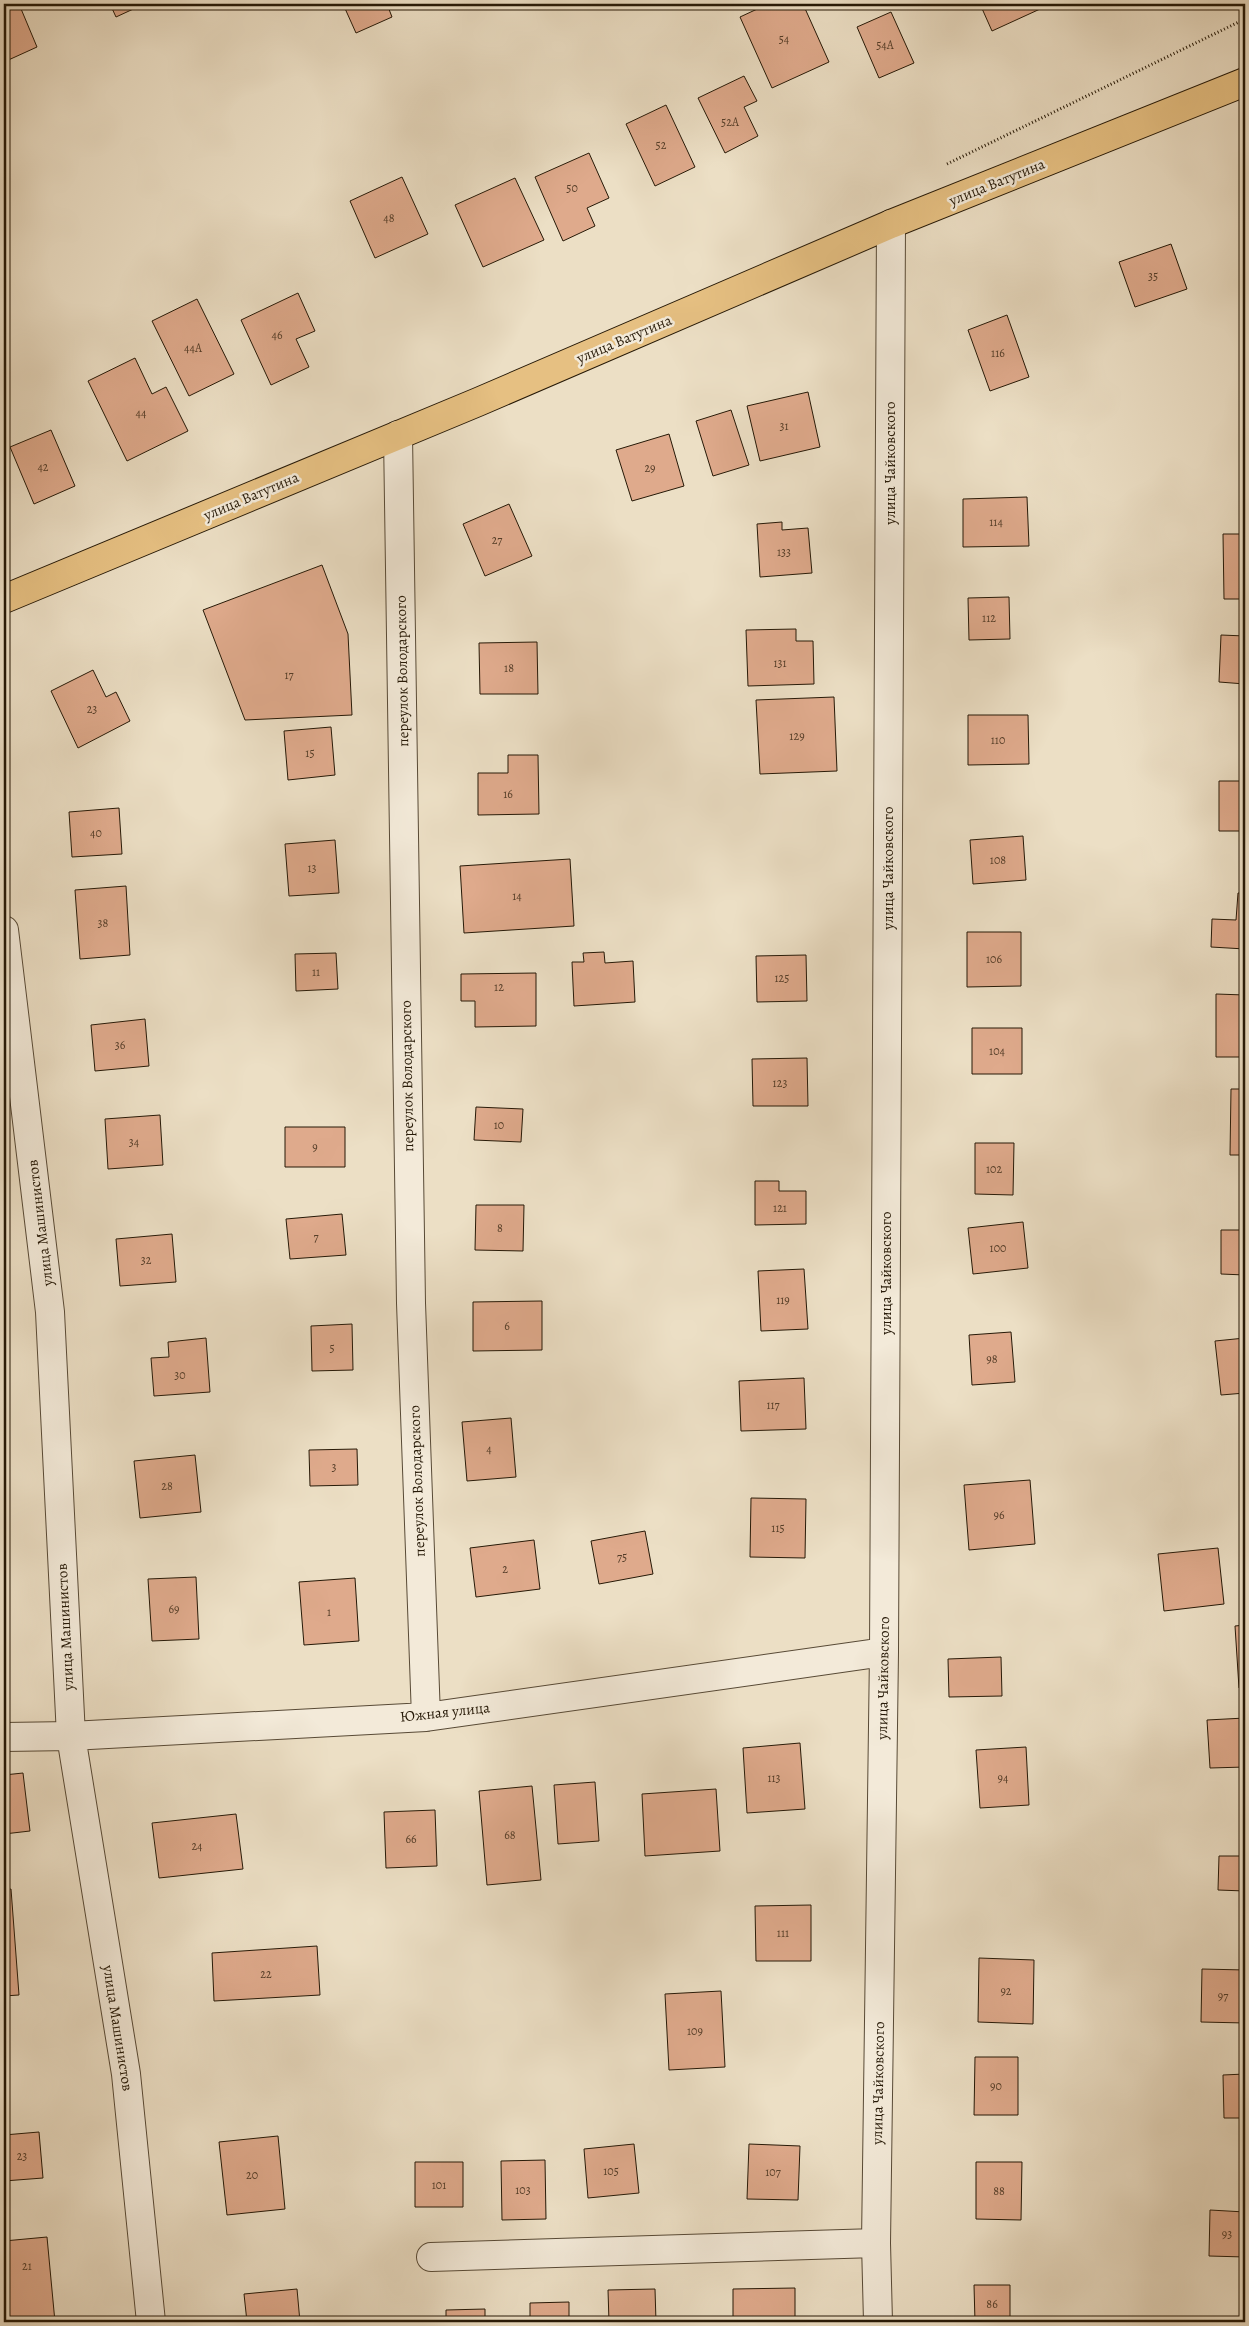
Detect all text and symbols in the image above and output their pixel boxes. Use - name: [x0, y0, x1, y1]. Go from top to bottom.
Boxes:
- house number: 54: [779, 31, 790, 47]
- house number: 54А: [876, 37, 895, 53]
- house number: 52А: [721, 114, 740, 130]
- house number: 52: [656, 137, 667, 153]
- street label: улица Ватутина: [945, 154, 1048, 211]
- house number: 50: [566, 180, 578, 196]
- house number: 48: [383, 210, 395, 226]
- house number: 35: [1148, 268, 1158, 284]
- street label: улица Ватутина: [572, 310, 675, 368]
- house number: 46: [272, 327, 283, 343]
- house number: 44А: [184, 340, 203, 356]
- house number: 116: [991, 345, 1005, 361]
- street label: улица Чайковского: [880, 401, 900, 526]
- house number: 44: [136, 405, 147, 421]
- house number: 31: [779, 418, 789, 434]
- house number: 42: [37, 459, 49, 475]
- house number: 29: [644, 460, 656, 476]
- street label: улица Ватутина: [199, 467, 302, 525]
- house number: 114: [989, 514, 1003, 530]
- house number: 27: [492, 532, 503, 548]
- house number: 133: [777, 544, 791, 560]
- street label: переулок Володарского: [391, 595, 413, 747]
- house number: 112: [982, 610, 996, 626]
- house number: 131: [773, 655, 787, 671]
- house number: 18: [504, 660, 514, 676]
- house number: 17: [284, 667, 295, 683]
- house number: 23: [87, 701, 97, 717]
- house number: 129: [789, 728, 805, 744]
- house number: 110: [991, 732, 1005, 748]
- house number: 15: [305, 745, 315, 761]
- house number: 16: [503, 786, 513, 802]
- street label: улица Чайковского: [878, 806, 898, 931]
- house number: 40: [90, 825, 102, 841]
- house number: 108: [990, 852, 1006, 868]
- house number: 13: [307, 860, 317, 876]
- house number: 14: [512, 888, 522, 904]
- house number: 38: [98, 915, 109, 931]
- house number: 106: [986, 951, 1002, 967]
- house number: 11: [312, 964, 320, 980]
- house number: 125: [775, 970, 789, 986]
- house number: 12: [494, 979, 504, 995]
- street label: переулок Володарского: [396, 1000, 418, 1152]
- house number: 36: [115, 1037, 126, 1053]
- house number: 104: [989, 1043, 1006, 1059]
- house number: 123: [773, 1075, 787, 1091]
- house number: 10: [494, 1117, 504, 1133]
- house number: 34: [129, 1134, 140, 1150]
- house number: 9: [312, 1139, 318, 1155]
- street label: улица Машинистов: [22, 1159, 58, 1288]
- house number: 102: [986, 1161, 1002, 1177]
- house number: 121: [773, 1200, 787, 1216]
- street label: улица Чайковского: [876, 1211, 896, 1336]
- house number: 8: [497, 1220, 503, 1236]
- house number: 7: [313, 1229, 319, 1245]
- house number: 100: [990, 1240, 1006, 1256]
- house number: 32: [141, 1252, 152, 1268]
- house number: 119: [776, 1292, 790, 1308]
- house number: 6: [504, 1318, 510, 1334]
- house number: 5: [329, 1340, 335, 1356]
- house number: 98: [986, 1351, 998, 1367]
- house number: 30: [174, 1367, 186, 1383]
- house number: 117: [766, 1397, 781, 1413]
- street label: переулок Володарского: [404, 1405, 430, 1557]
- house number: 4: [486, 1441, 492, 1457]
- house number: 3: [332, 1459, 337, 1475]
- house number: 28: [161, 1478, 173, 1494]
- house number: 96: [993, 1507, 1005, 1523]
- house number: 115: [771, 1520, 785, 1536]
- house number: 75: [617, 1549, 627, 1565]
- house number: 2: [502, 1561, 508, 1577]
- street label: улица Машинистов: [52, 1563, 78, 1692]
- house number: 69: [168, 1601, 180, 1617]
- house number: 1: [327, 1604, 331, 1620]
- street label: улица Чайковского: [872, 1616, 894, 1741]
- street label: Южная улица: [399, 1697, 491, 1727]
- house number: 113: [767, 1770, 781, 1786]
- house number: 94: [998, 1770, 1009, 1786]
- house number: 68: [504, 1827, 516, 1843]
- house number: 66: [405, 1831, 417, 1847]
- house number: 24: [191, 1838, 203, 1854]
- house number: 111: [777, 1925, 789, 1941]
- street label: улица Машинистов: [98, 1963, 138, 2092]
- house number: 22: [260, 1966, 272, 1982]
- house number: 92: [1000, 1983, 1012, 1999]
- house number: 97: [1218, 1988, 1229, 2004]
- street label: улица Чайковского: [867, 2021, 889, 2146]
- house number: 109: [687, 2023, 703, 2039]
- house number: 90: [990, 2078, 1002, 2094]
- house number: 23: [17, 2148, 27, 2164]
- house number: 105: [603, 2163, 619, 2179]
- house number: 107: [765, 2164, 782, 2180]
- house number: 20: [246, 2167, 258, 2183]
- house number: 101: [432, 2177, 446, 2193]
- house number: 103: [515, 2182, 531, 2198]
- house number: 88: [993, 2183, 1005, 2199]
- house number: 93: [1222, 2226, 1232, 2242]
- house number: 21: [22, 2258, 32, 2274]
- house number: 86: [986, 2296, 998, 2312]

